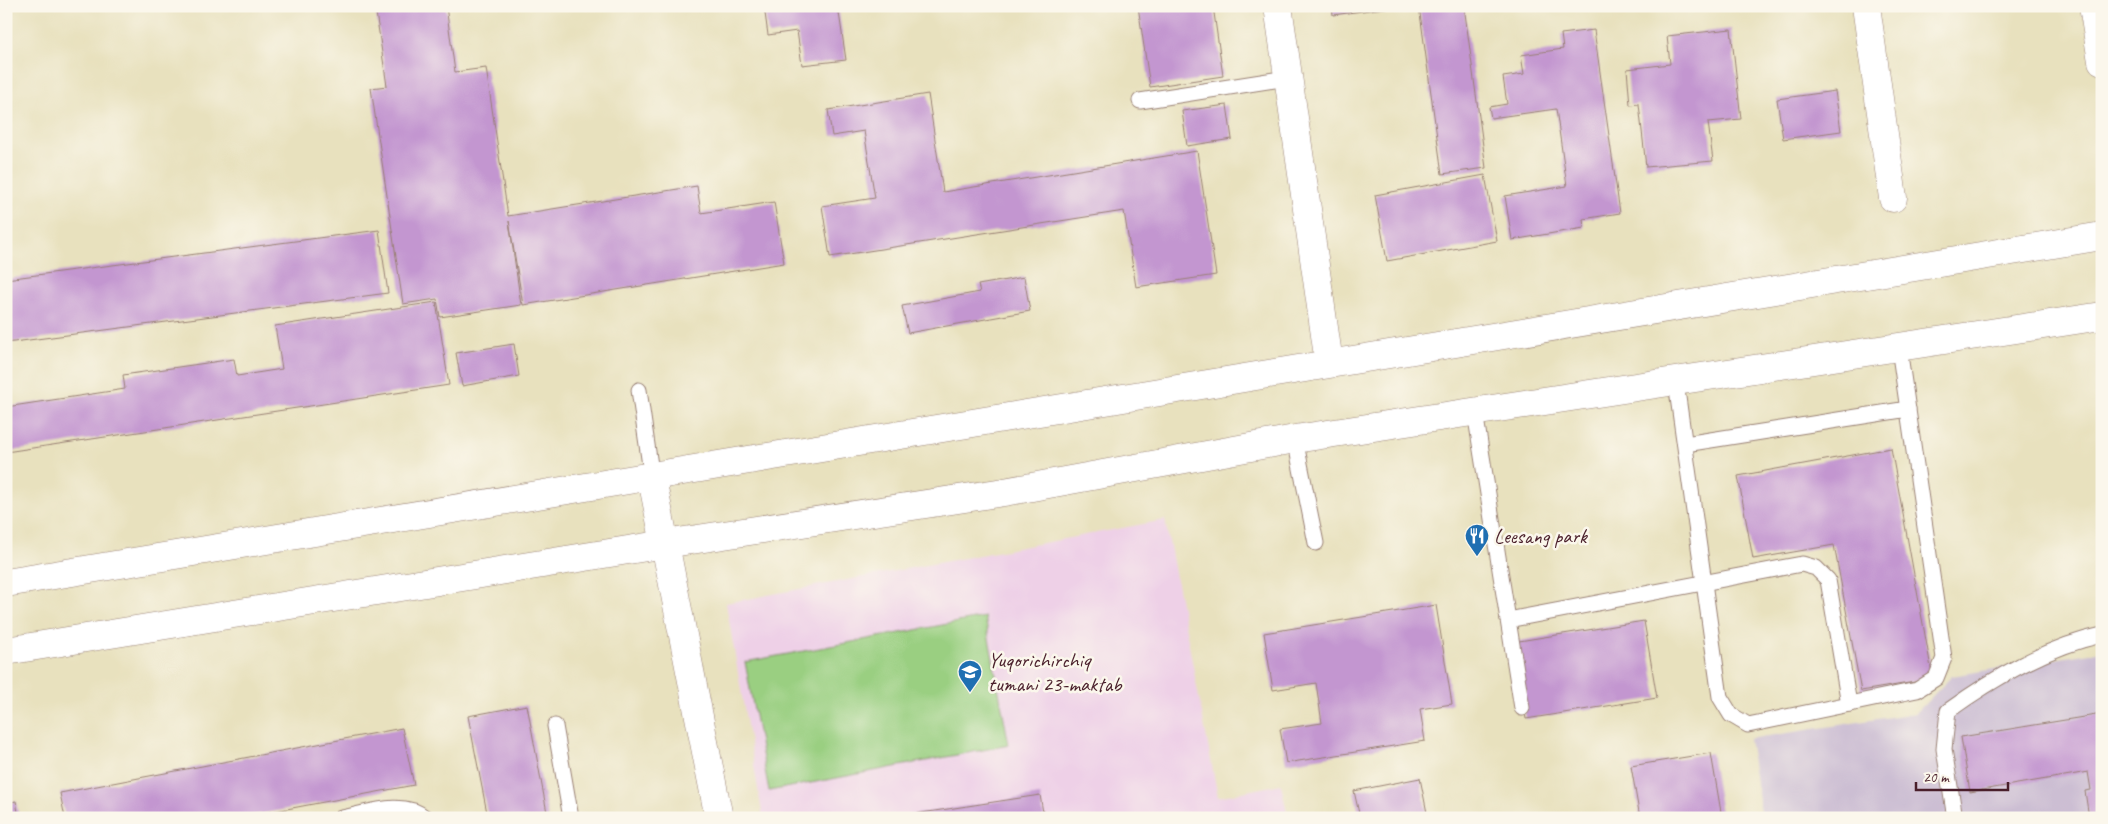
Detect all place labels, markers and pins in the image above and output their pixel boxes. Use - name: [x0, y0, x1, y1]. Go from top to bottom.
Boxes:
- restaurant icon: Leesang park: [1464, 523, 1490, 557]
- place label: Leesang park: [1494, 523, 1588, 549]
- place label: Yuqorichirchiq tumani 23-maktab: [988, 647, 1123, 697]
- school or university icon: Yuqorichirchiq tumani 23-maktab: [957, 659, 983, 693]

